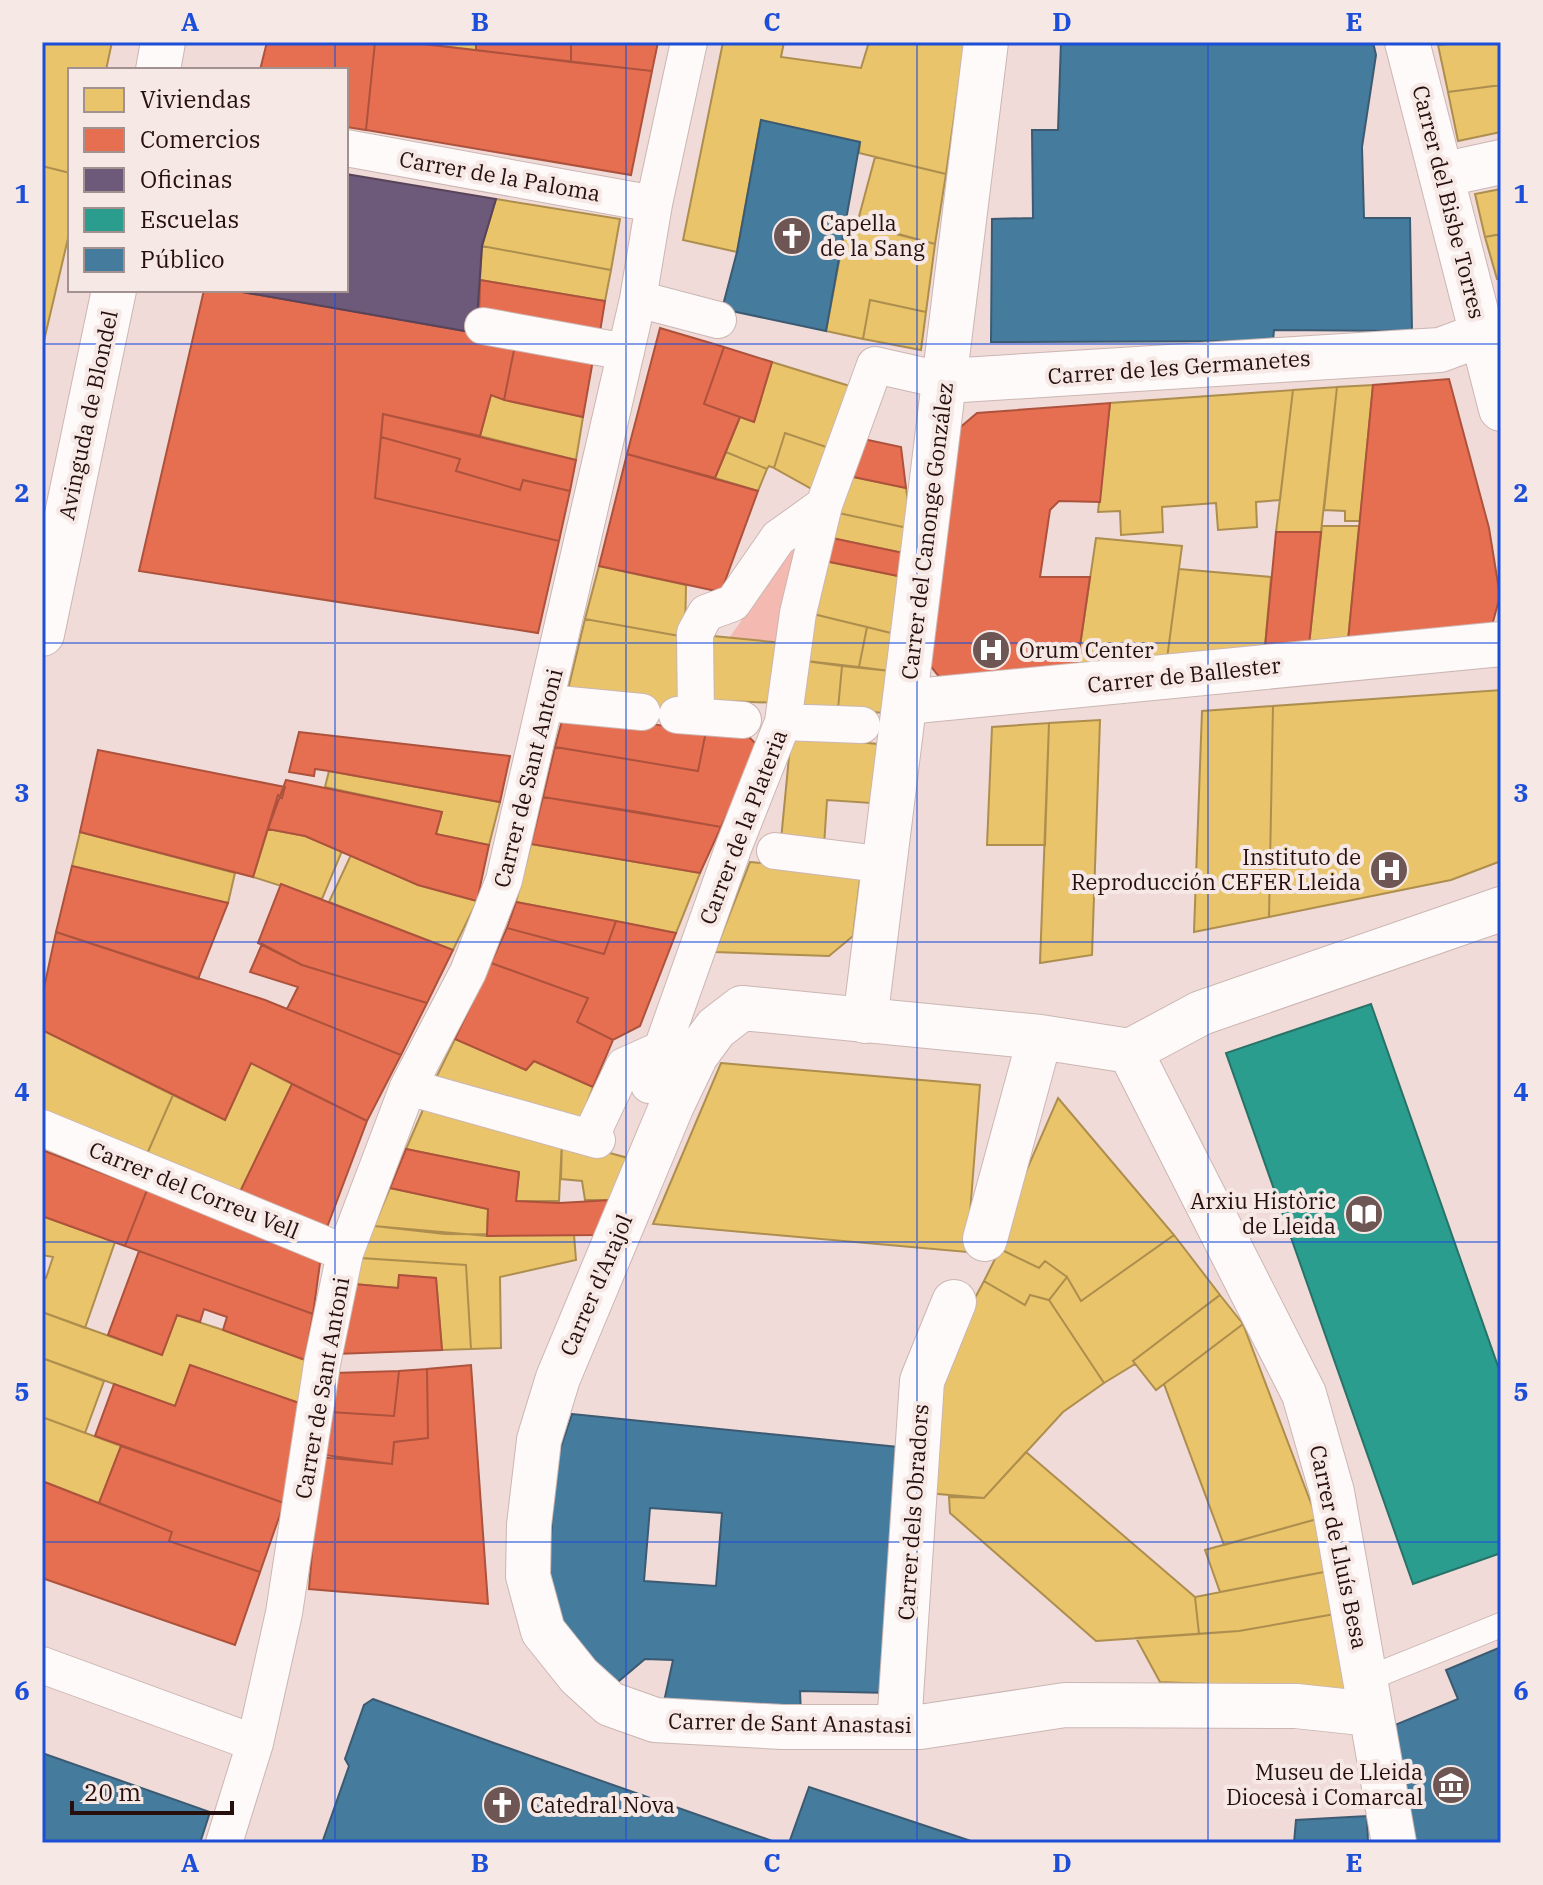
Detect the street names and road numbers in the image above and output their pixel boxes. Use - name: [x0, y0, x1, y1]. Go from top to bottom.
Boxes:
- street label: Carrer del Bisbe Torres: [1406, 82, 1493, 322]
- street label: Carrer de la Paloma: [397, 144, 603, 207]
- street label: Avinguda de Blondel: [51, 308, 124, 522]
- street label: Carrer de les Germanetes: [1047, 343, 1311, 390]
- street label: Carrer del Canonge González: [894, 381, 959, 681]
- street label: Carrer de Ballester: [1086, 650, 1282, 699]
- street label: Carrer de Sant Antoni: [486, 665, 569, 890]
- street label: Carrer de la Plateria: [692, 725, 793, 928]
- street label: Carrer del Correu Vell: [85, 1134, 303, 1245]
- street label: Carrer d'Arajol: [553, 1209, 638, 1360]
- street label: Carrer de Sant Antoni: [288, 1275, 355, 1501]
- street label: Carrer dels Obradors: [890, 1403, 935, 1621]
- street label: Carrer de Lluís Besa: [1304, 1442, 1375, 1652]
- street label: Carrer de Sant Anastasi: [668, 1706, 912, 1739]

